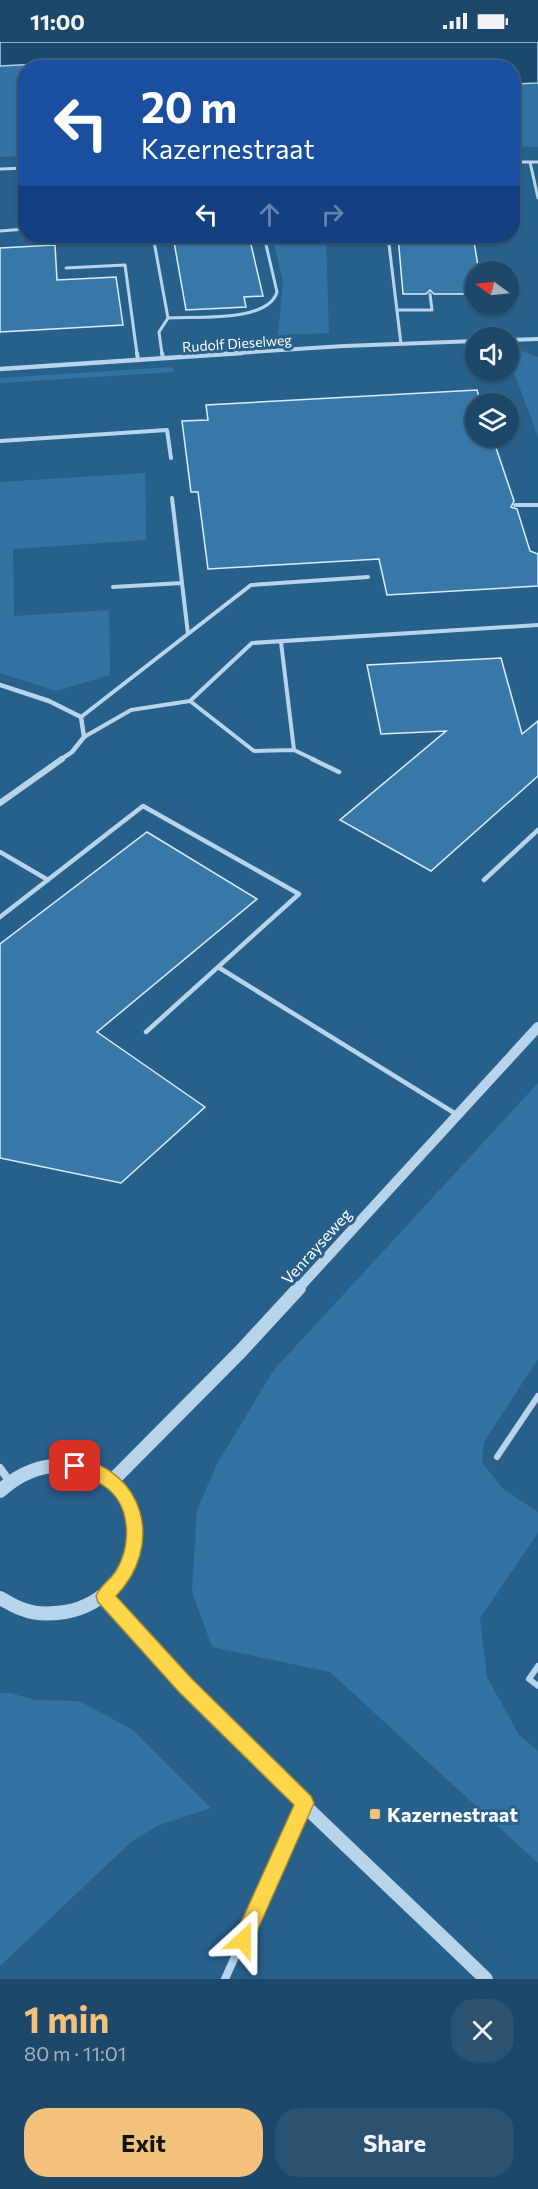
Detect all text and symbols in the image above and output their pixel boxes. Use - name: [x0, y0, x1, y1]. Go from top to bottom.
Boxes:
- text: 11:00: [30, 8, 85, 35]
- text: 20 m: [141, 80, 237, 132]
- icon: left: [42, 84, 120, 162]
- text: Kazernestraat: [141, 132, 314, 165]
- icon: left: [190, 198, 223, 231]
- icon: ahead: [253, 198, 286, 231]
- icon: right: [316, 198, 349, 231]
- north arrow: [465, 261, 519, 315]
- map controls: [465, 261, 519, 447]
- button: sound: [465, 327, 519, 381]
- street label: Rudolf Dieselweg: [182, 331, 293, 355]
- button: layers: [465, 393, 519, 447]
- street label: Venrayseweg: [277, 1204, 355, 1288]
- pin: [49, 1440, 100, 1491]
- icon: arrive: [58, 1449, 91, 1482]
- place label: Kazernestraat: [387, 1802, 518, 1826]
- marker: Kazernestraat: [368, 1807, 382, 1821]
- position arrow: [211, 1908, 275, 1972]
- text: 1 min: [24, 1996, 109, 2040]
- button: close: [451, 1999, 514, 2062]
- text: 80 m · 11:01: [24, 2041, 126, 2065]
- button: Exit: [24, 2108, 263, 2177]
- button: Share: [275, 2108, 514, 2177]

